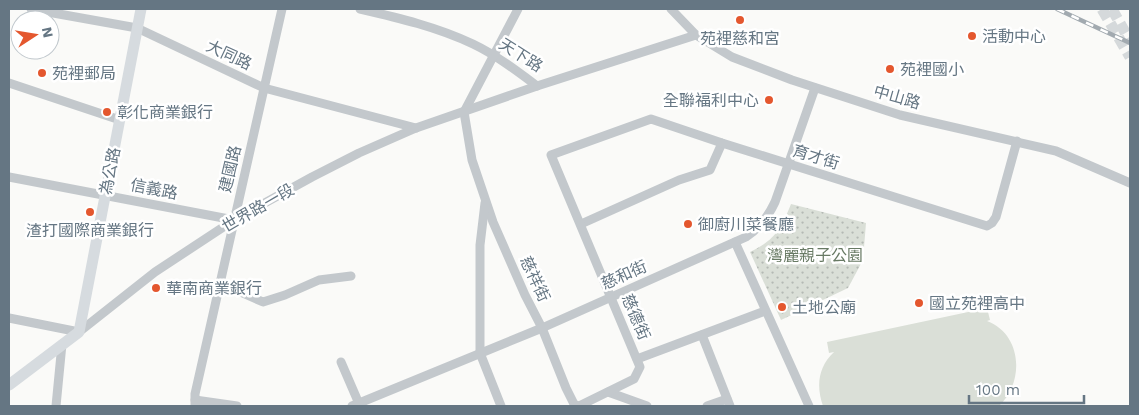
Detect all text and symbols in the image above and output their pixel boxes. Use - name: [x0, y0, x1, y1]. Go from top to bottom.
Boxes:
- north arrow: [10, 10, 60, 60]
- marker: 苑裡慈和宮: [734, 14, 746, 26]
- text: N: [39, 26, 57, 39]
- place label: 活動中心: [982, 27, 1046, 46]
- place label: 苑裡慈和宮: [700, 29, 780, 48]
- marker: 活動中心: [966, 30, 978, 42]
- street label: 天下路: [496, 34, 546, 76]
- street label: 大同路: [203, 36, 255, 74]
- place label: 苑裡國小: [900, 60, 964, 79]
- marker: 苑裡國小: [884, 63, 896, 75]
- place label: 苑裡郵局: [52, 64, 116, 83]
- marker: 苑裡郵局: [36, 67, 48, 79]
- street label: 中山路: [871, 81, 923, 113]
- place label: 全聯福利中心: [663, 91, 759, 110]
- marker: 全聯福利中心: [763, 94, 775, 106]
- place label: 彰化商業銀行: [117, 103, 213, 122]
- marker: 彰化商業銀行: [101, 106, 113, 118]
- street label: 育才街: [790, 141, 842, 173]
- street label: 建國路: [215, 143, 245, 195]
- street label: 為公路: [96, 146, 124, 196]
- street label: 信義路: [129, 175, 179, 203]
- street label: 世界路一段: [219, 180, 297, 236]
- marker: 渣打國際商業銀行: [84, 206, 96, 218]
- place label: 御廚川菜餐廳: [698, 215, 794, 234]
- marker: 御廚川菜餐廳: [682, 218, 694, 230]
- place label: 渣打國際商業銀行: [26, 221, 154, 240]
- park label: 灣麗親子公園: [767, 246, 863, 265]
- street label: 慈祥街: [516, 253, 554, 305]
- street label: 慈和街: [598, 257, 650, 293]
- place label: 華南商業銀行: [166, 279, 262, 298]
- marker: 華南商業銀行: [150, 282, 162, 294]
- street label: 慈德街: [618, 291, 654, 343]
- place label: 國立苑裡高中: [929, 294, 1025, 313]
- marker: 國立苑裡高中: [913, 297, 925, 309]
- place label: 土地公廟: [792, 298, 856, 317]
- marker: 土地公廟: [776, 301, 788, 313]
- scale bar: [969, 372, 1084, 404]
- text: 100 m: [976, 381, 1020, 399]

